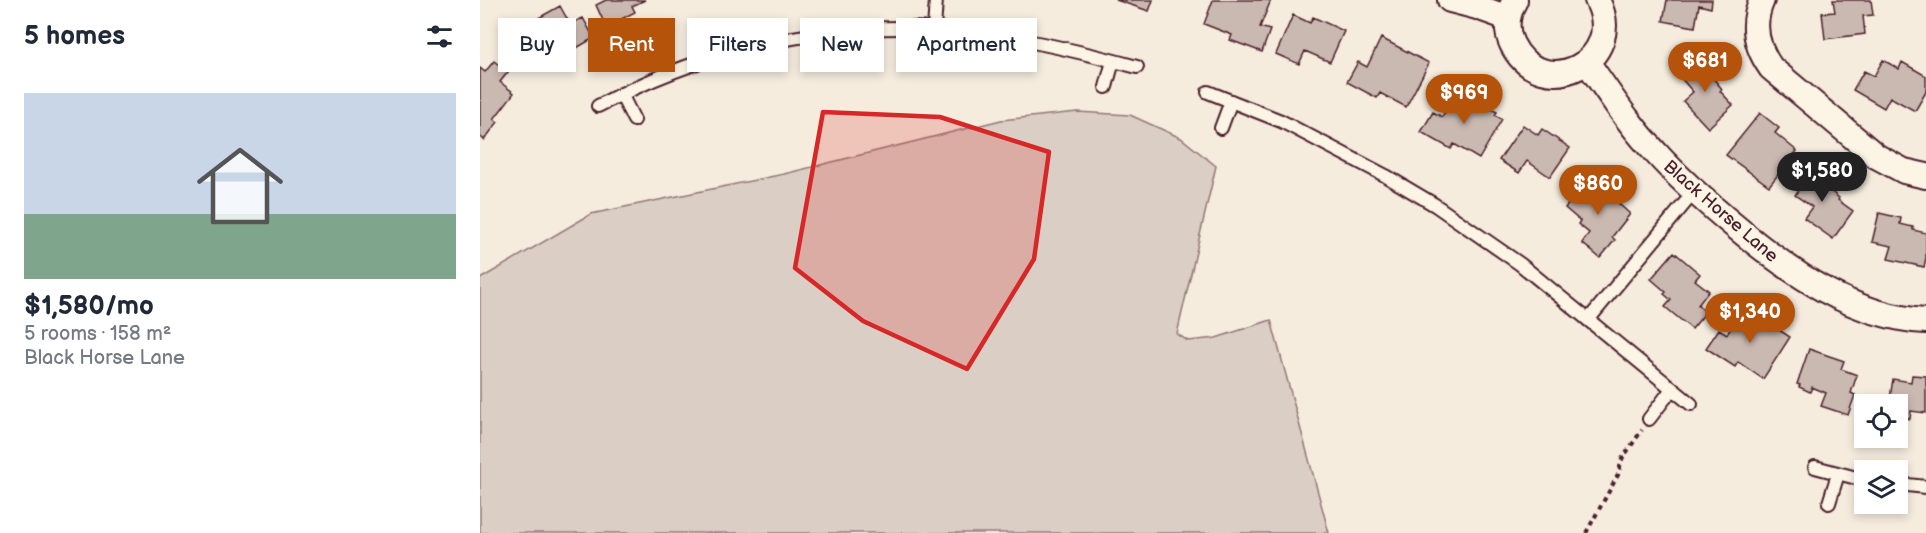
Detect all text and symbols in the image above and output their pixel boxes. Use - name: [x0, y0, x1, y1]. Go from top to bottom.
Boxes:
- chip: Buy: [498, 18, 576, 72]
- chip: Rent: [588, 18, 675, 72]
- chip: Filters: [687, 18, 788, 72]
- chip: New: [800, 18, 884, 72]
- chip: Apartment: [896, 18, 1037, 72]
- icon: filters: [423, 20, 456, 53]
- text: 5 homes: [24, 21, 125, 52]
- pin: $681: [1669, 42, 1741, 93]
- text: $681: [1682, 49, 1728, 73]
- pin: $969: [1428, 74, 1500, 125]
- text: $969: [1440, 81, 1488, 105]
- icon: home: [186, 132, 294, 240]
- pin: $1,580: [1773, 152, 1871, 203]
- street label: Black Horse Lane: [1659, 156, 1782, 267]
- text: $1,580: [1791, 159, 1853, 183]
- pin: $860: [1562, 165, 1634, 216]
- text: $860: [1573, 172, 1623, 196]
- text: $1,580/mo: [24, 291, 154, 322]
- pin: $1,340: [1701, 293, 1799, 344]
- text: $1,340: [1719, 300, 1781, 324]
- text: 5 rooms · 158 m²: [24, 322, 171, 346]
- text: Black Horse Lane: [24, 346, 185, 370]
- map controls: [1854, 394, 1908, 514]
- button: locate: [1854, 394, 1908, 448]
- button: layers: [1854, 460, 1908, 514]

